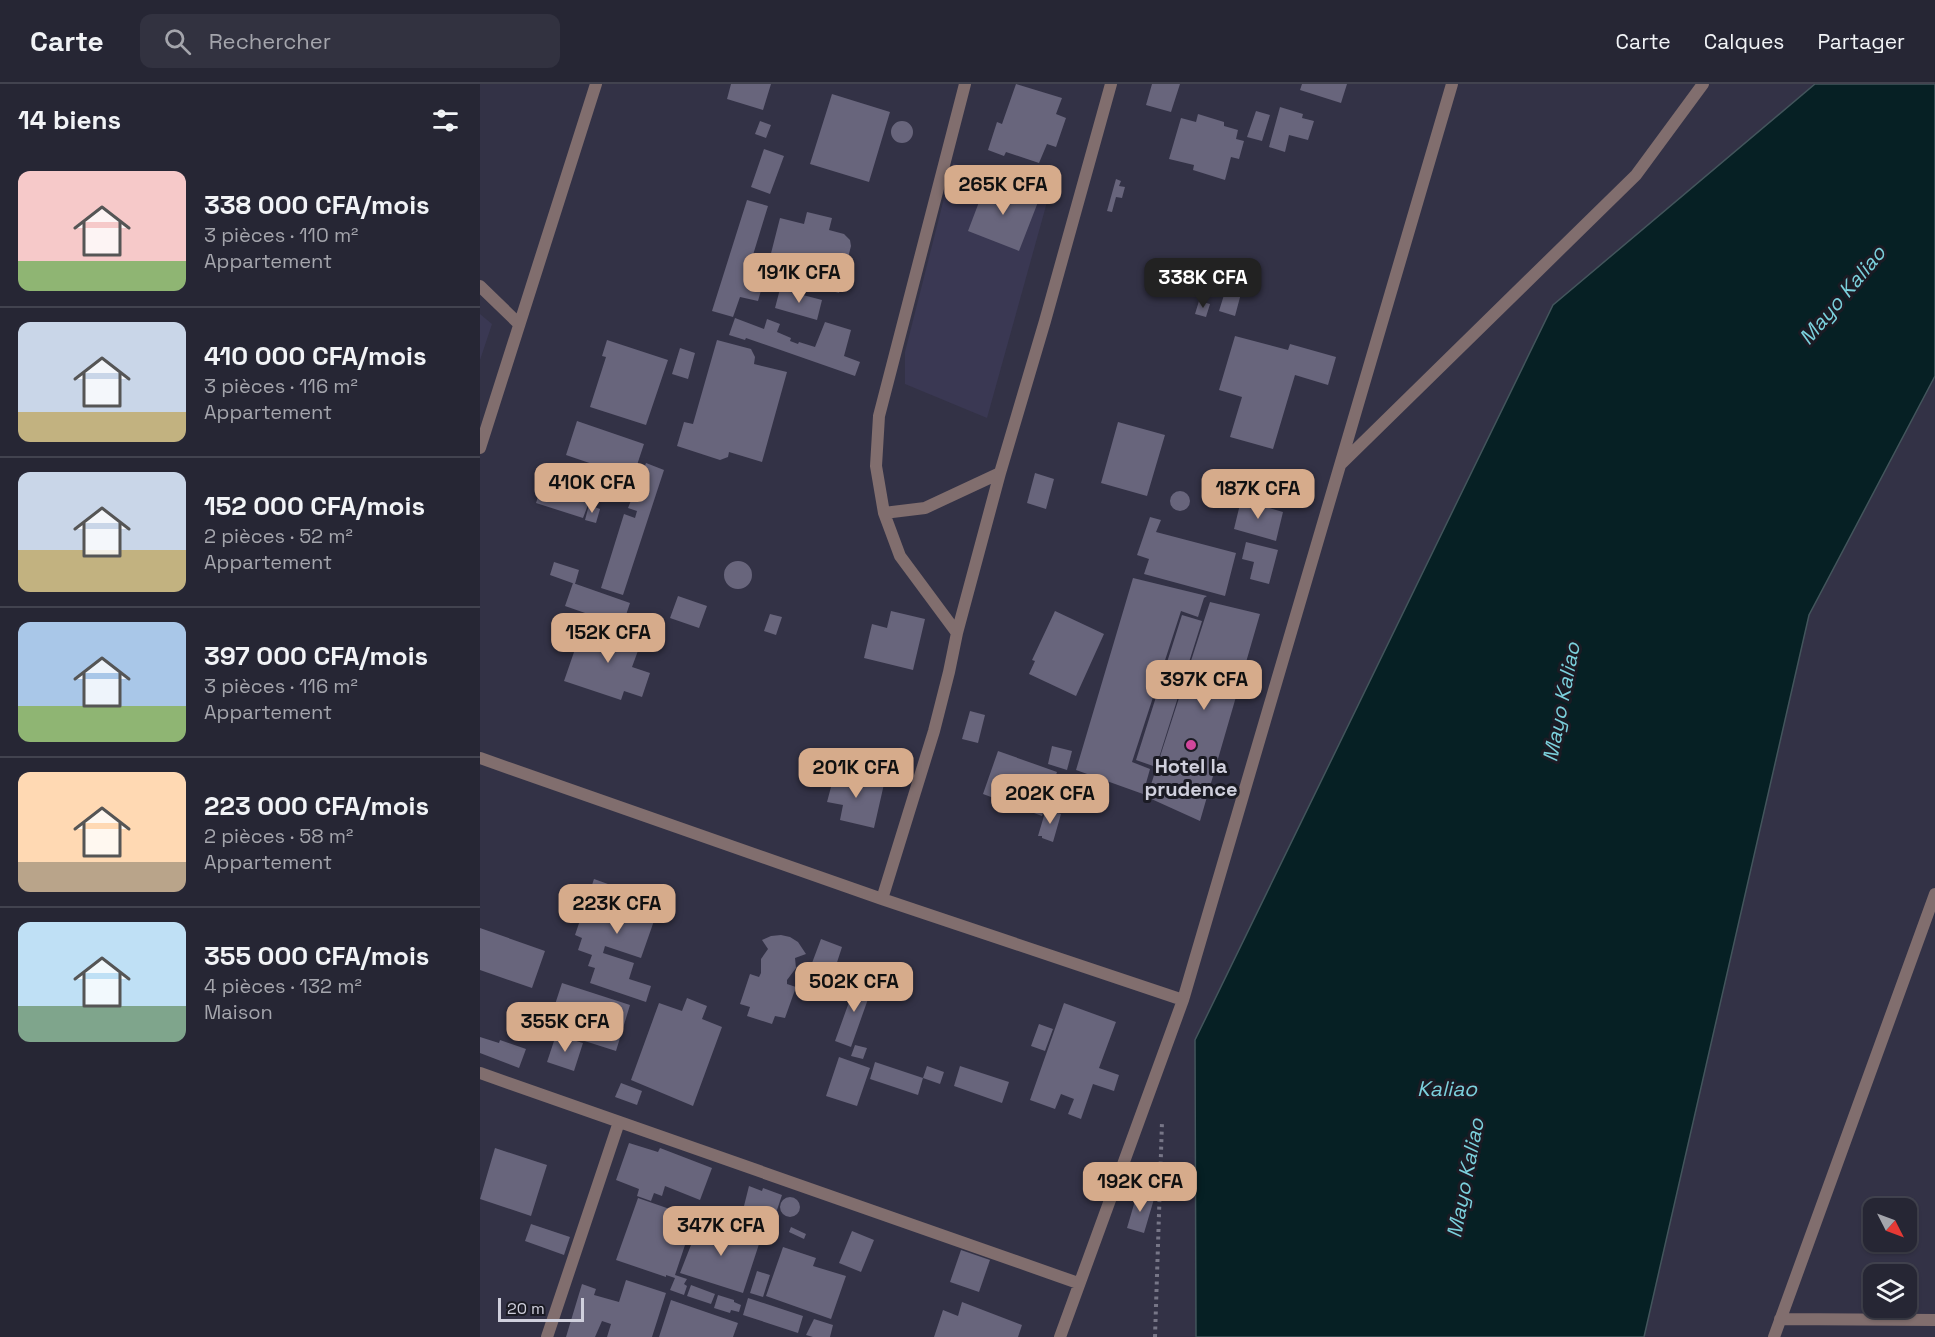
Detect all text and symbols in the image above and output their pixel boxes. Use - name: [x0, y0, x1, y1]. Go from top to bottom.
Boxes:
- search box: [140, 14, 560, 68]
- text: Carte: [30, 23, 104, 59]
- icon: search: [161, 25, 194, 58]
- text: Rechercher: [209, 27, 331, 55]
- text: Carte: [1616, 28, 1671, 55]
- text: Calques: [1704, 28, 1784, 55]
- text: Partager: [1817, 28, 1905, 55]
- text: 14 biens: [18, 103, 121, 137]
- icon: filters: [429, 104, 462, 137]
- pin: 265K CFA: [941, 165, 1065, 216]
- text: 265K CFA: [958, 171, 1048, 197]
- text: 338 000 CFA/mois: [204, 188, 430, 222]
- icon: home: [66, 195, 138, 267]
- text: 3 pièces · 110 m²: [204, 222, 358, 248]
- water label: Mayo Kaliao: [1793, 239, 1892, 350]
- text: Appartement: [204, 248, 332, 274]
- pin: 191K CFA: [737, 253, 861, 304]
- pin: 338K CFA: [1141, 258, 1265, 309]
- text: 191K CFA: [757, 259, 841, 285]
- text: 338K CFA: [1158, 264, 1248, 290]
- text: 410 000 CFA/mois: [204, 339, 427, 373]
- icon: home: [66, 346, 138, 418]
- text: 3 pièces · 116 m²: [204, 373, 358, 399]
- text: Appartement: [204, 399, 332, 425]
- pin: 410K CFA: [530, 463, 654, 514]
- text: 410K CFA: [549, 469, 635, 495]
- pin: 187K CFA: [1196, 469, 1320, 520]
- text: 187K CFA: [1216, 475, 1300, 501]
- text: 152 000 CFA/mois: [204, 489, 425, 523]
- icon: home: [66, 496, 138, 568]
- text: 2 pièces · 52 m²: [204, 523, 353, 549]
- text: Appartement: [204, 549, 332, 575]
- pin: 152K CFA: [546, 613, 670, 664]
- text: 152K CFA: [565, 619, 651, 645]
- text: 397 000 CFA/mois: [204, 639, 428, 673]
- water label: Mayo Kaliao: [1536, 639, 1586, 764]
- icon: home: [66, 646, 138, 718]
- pin: 397K CFA: [1142, 660, 1266, 711]
- text: 397K CFA: [1160, 666, 1248, 692]
- text: 3 pièces · 116 m²: [204, 673, 358, 699]
- text: Appartement: [204, 699, 332, 725]
- marker: Hotel la prudence: [1184, 738, 1198, 752]
- pin: 201K CFA: [794, 748, 918, 799]
- place label: Hotel la prudence: [1145, 753, 1237, 802]
- text: 201K CFA: [813, 754, 899, 780]
- pin: 202K CFA: [988, 774, 1112, 825]
- text: 202K CFA: [1005, 780, 1095, 806]
- text: 223 000 CFA/mois: [204, 789, 429, 823]
- icon: home: [66, 796, 138, 868]
- text: 2 pièces · 58 m²: [204, 823, 353, 849]
- text: Appartement: [204, 849, 332, 875]
- pin: 223K CFA: [555, 884, 679, 935]
- text: 223K CFA: [573, 890, 661, 916]
- text: 355 000 CFA/mois: [204, 939, 429, 973]
- icon: home: [66, 946, 138, 1018]
- pin: 502K CFA: [792, 962, 916, 1013]
- text: 502K CFA: [809, 968, 899, 994]
- text: 4 pièces · 132 m²: [204, 973, 362, 999]
- text: Maison: [204, 999, 273, 1025]
- pin: 355K CFA: [503, 1002, 627, 1053]
- text: 355K CFA: [520, 1008, 610, 1034]
- water label: Kaliao: [1417, 1075, 1478, 1102]
- water label: Mayo Kaliao: [1440, 1115, 1490, 1240]
- pin: 192K CFA: [1078, 1162, 1202, 1213]
- text: 192K CFA: [1097, 1168, 1183, 1194]
- north arrow: [1863, 1198, 1917, 1252]
- map controls: [1863, 1198, 1917, 1318]
- pin: 347K CFA: [659, 1206, 783, 1257]
- text: 347K CFA: [677, 1212, 765, 1238]
- button: layers: [1863, 1264, 1917, 1318]
- scale bar: [498, 1295, 584, 1322]
- text: 20 m: [507, 1298, 545, 1319]

